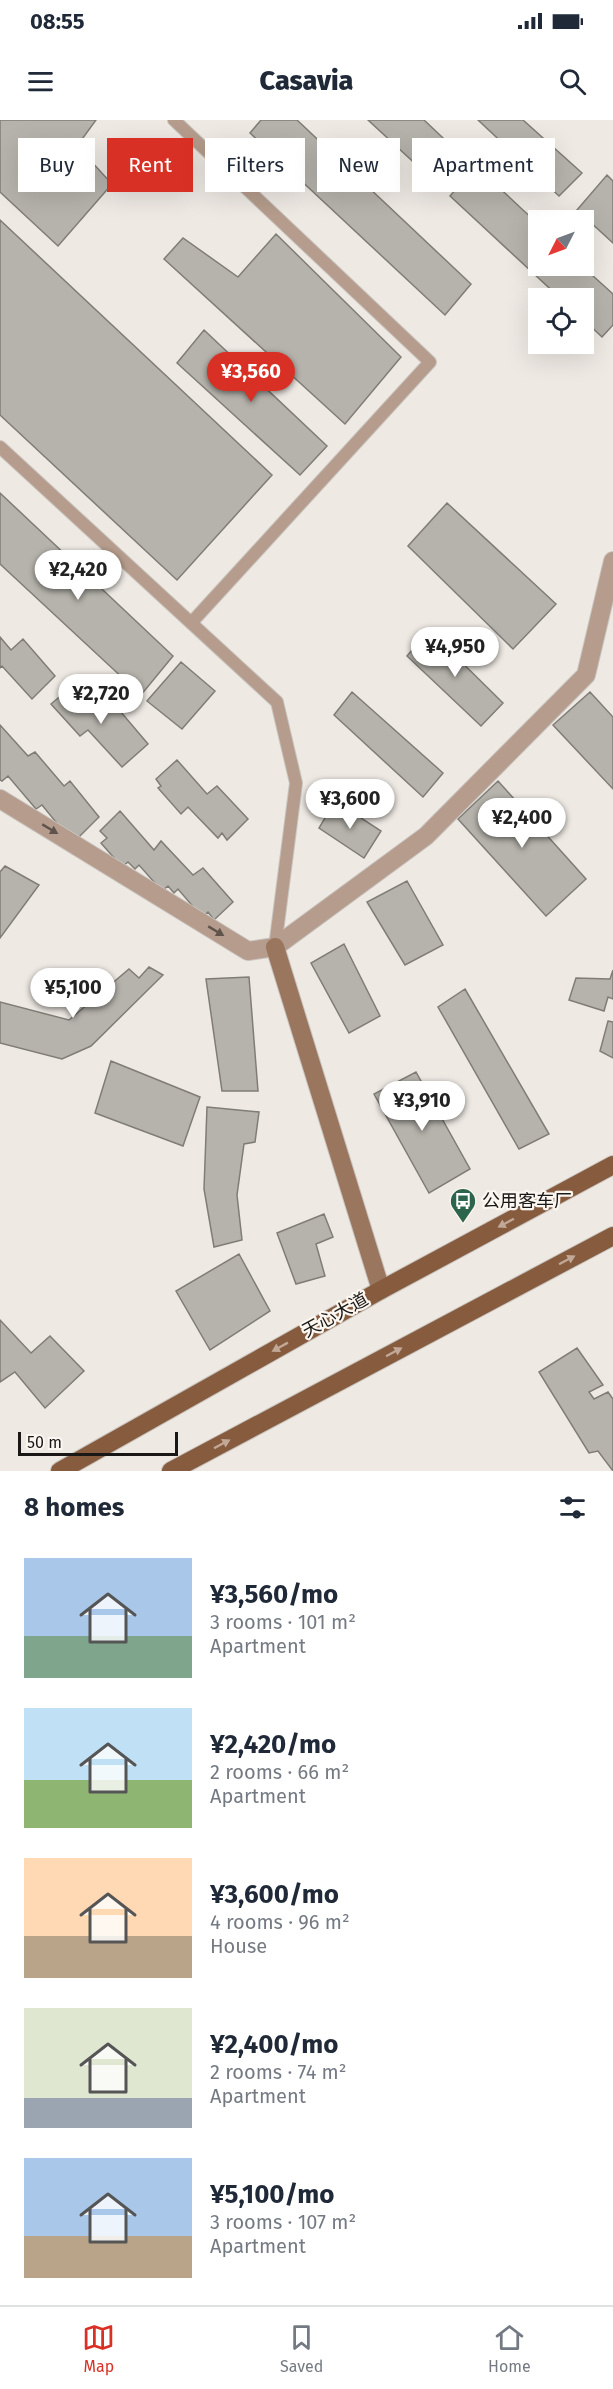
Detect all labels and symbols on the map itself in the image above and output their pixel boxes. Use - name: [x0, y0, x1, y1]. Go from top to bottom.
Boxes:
- north arrow: [528, 210, 594, 276]
- pin: ¥3,560: [202, 352, 300, 403]
- pin: ¥2,420: [29, 550, 127, 601]
- pin: ¥4,950: [406, 627, 504, 678]
- pin: ¥2,720: [52, 674, 150, 725]
- pin: ¥3,600: [301, 779, 399, 830]
- pin: ¥2,400: [473, 798, 571, 849]
- one-way arrow: [42, 824, 58, 835]
- one-way arrow: [208, 926, 224, 937]
- pin: ¥5,100: [24, 968, 122, 1019]
- pin: ¥3,910: [373, 1081, 471, 1132]
- bus stop icon: 公用客车厂: [448, 1186, 478, 1224]
- place label: 公用客车厂: [482, 1190, 572, 1212]
- one-way arrow: [497, 1218, 514, 1228]
- one-way arrow: [558, 1255, 575, 1265]
- street label: 天心大道: [298, 1288, 372, 1342]
- one-way arrow: [271, 1342, 288, 1352]
- one-way arrow: [386, 1347, 403, 1357]
- scale bar: [18, 1429, 178, 1456]
- one-way arrow: [214, 1439, 231, 1448]

